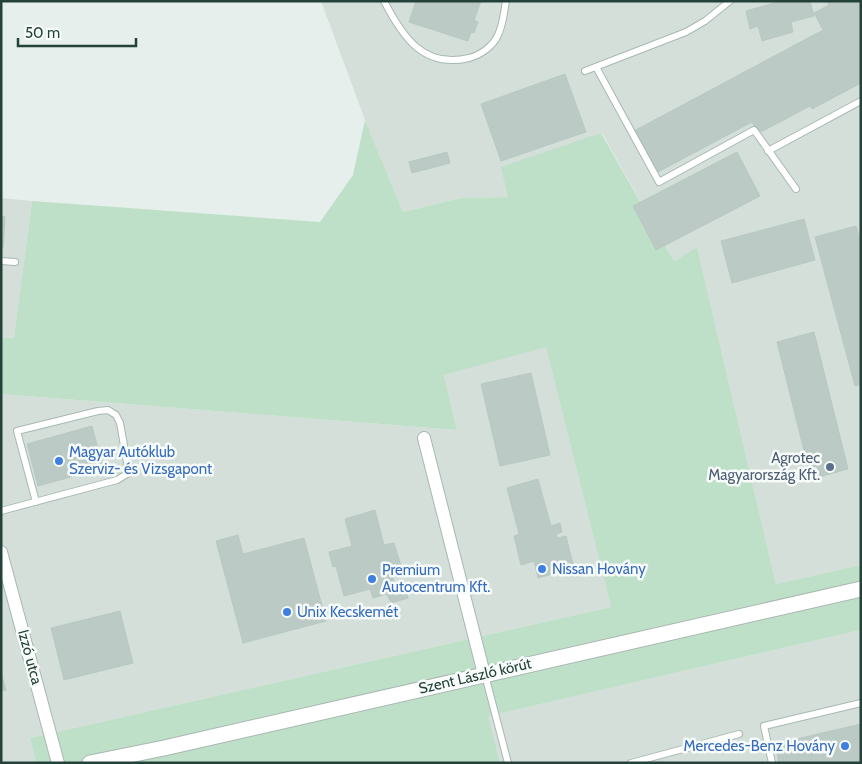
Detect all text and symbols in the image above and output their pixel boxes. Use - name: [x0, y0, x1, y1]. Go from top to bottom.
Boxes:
- scale bar: [18, 15, 135, 47]
- text: 50 m: [25, 24, 60, 42]
- place label: Magyar Autóklub Szerviz- és Vizsgapont: [69, 443, 212, 478]
- place label: Agrotec Magyarország Kft.: [708, 449, 820, 484]
- marker: Magyar Autóklub Szerviz- és Vizsgapont: [53, 455, 65, 467]
- marker: Agrotec Magyarország Kft.: [824, 461, 836, 473]
- place label: Nissan Hovány: [552, 560, 646, 578]
- place label: Premium Autocentrum Kft.: [382, 561, 490, 596]
- marker: Nissan Hovány: [536, 563, 548, 575]
- marker: Premium Autocentrum Kft.: [366, 573, 378, 585]
- place label: Unix Kecskemét: [297, 603, 398, 621]
- marker: Unix Kecskemét: [281, 606, 293, 618]
- street label: Izzó utca: [14, 628, 46, 687]
- street label: Szent László körút: [417, 654, 533, 698]
- place label: Mercedes-Benz Hovány: [684, 737, 835, 755]
- marker: Mercedes-Benz Hovány: [839, 740, 851, 752]

